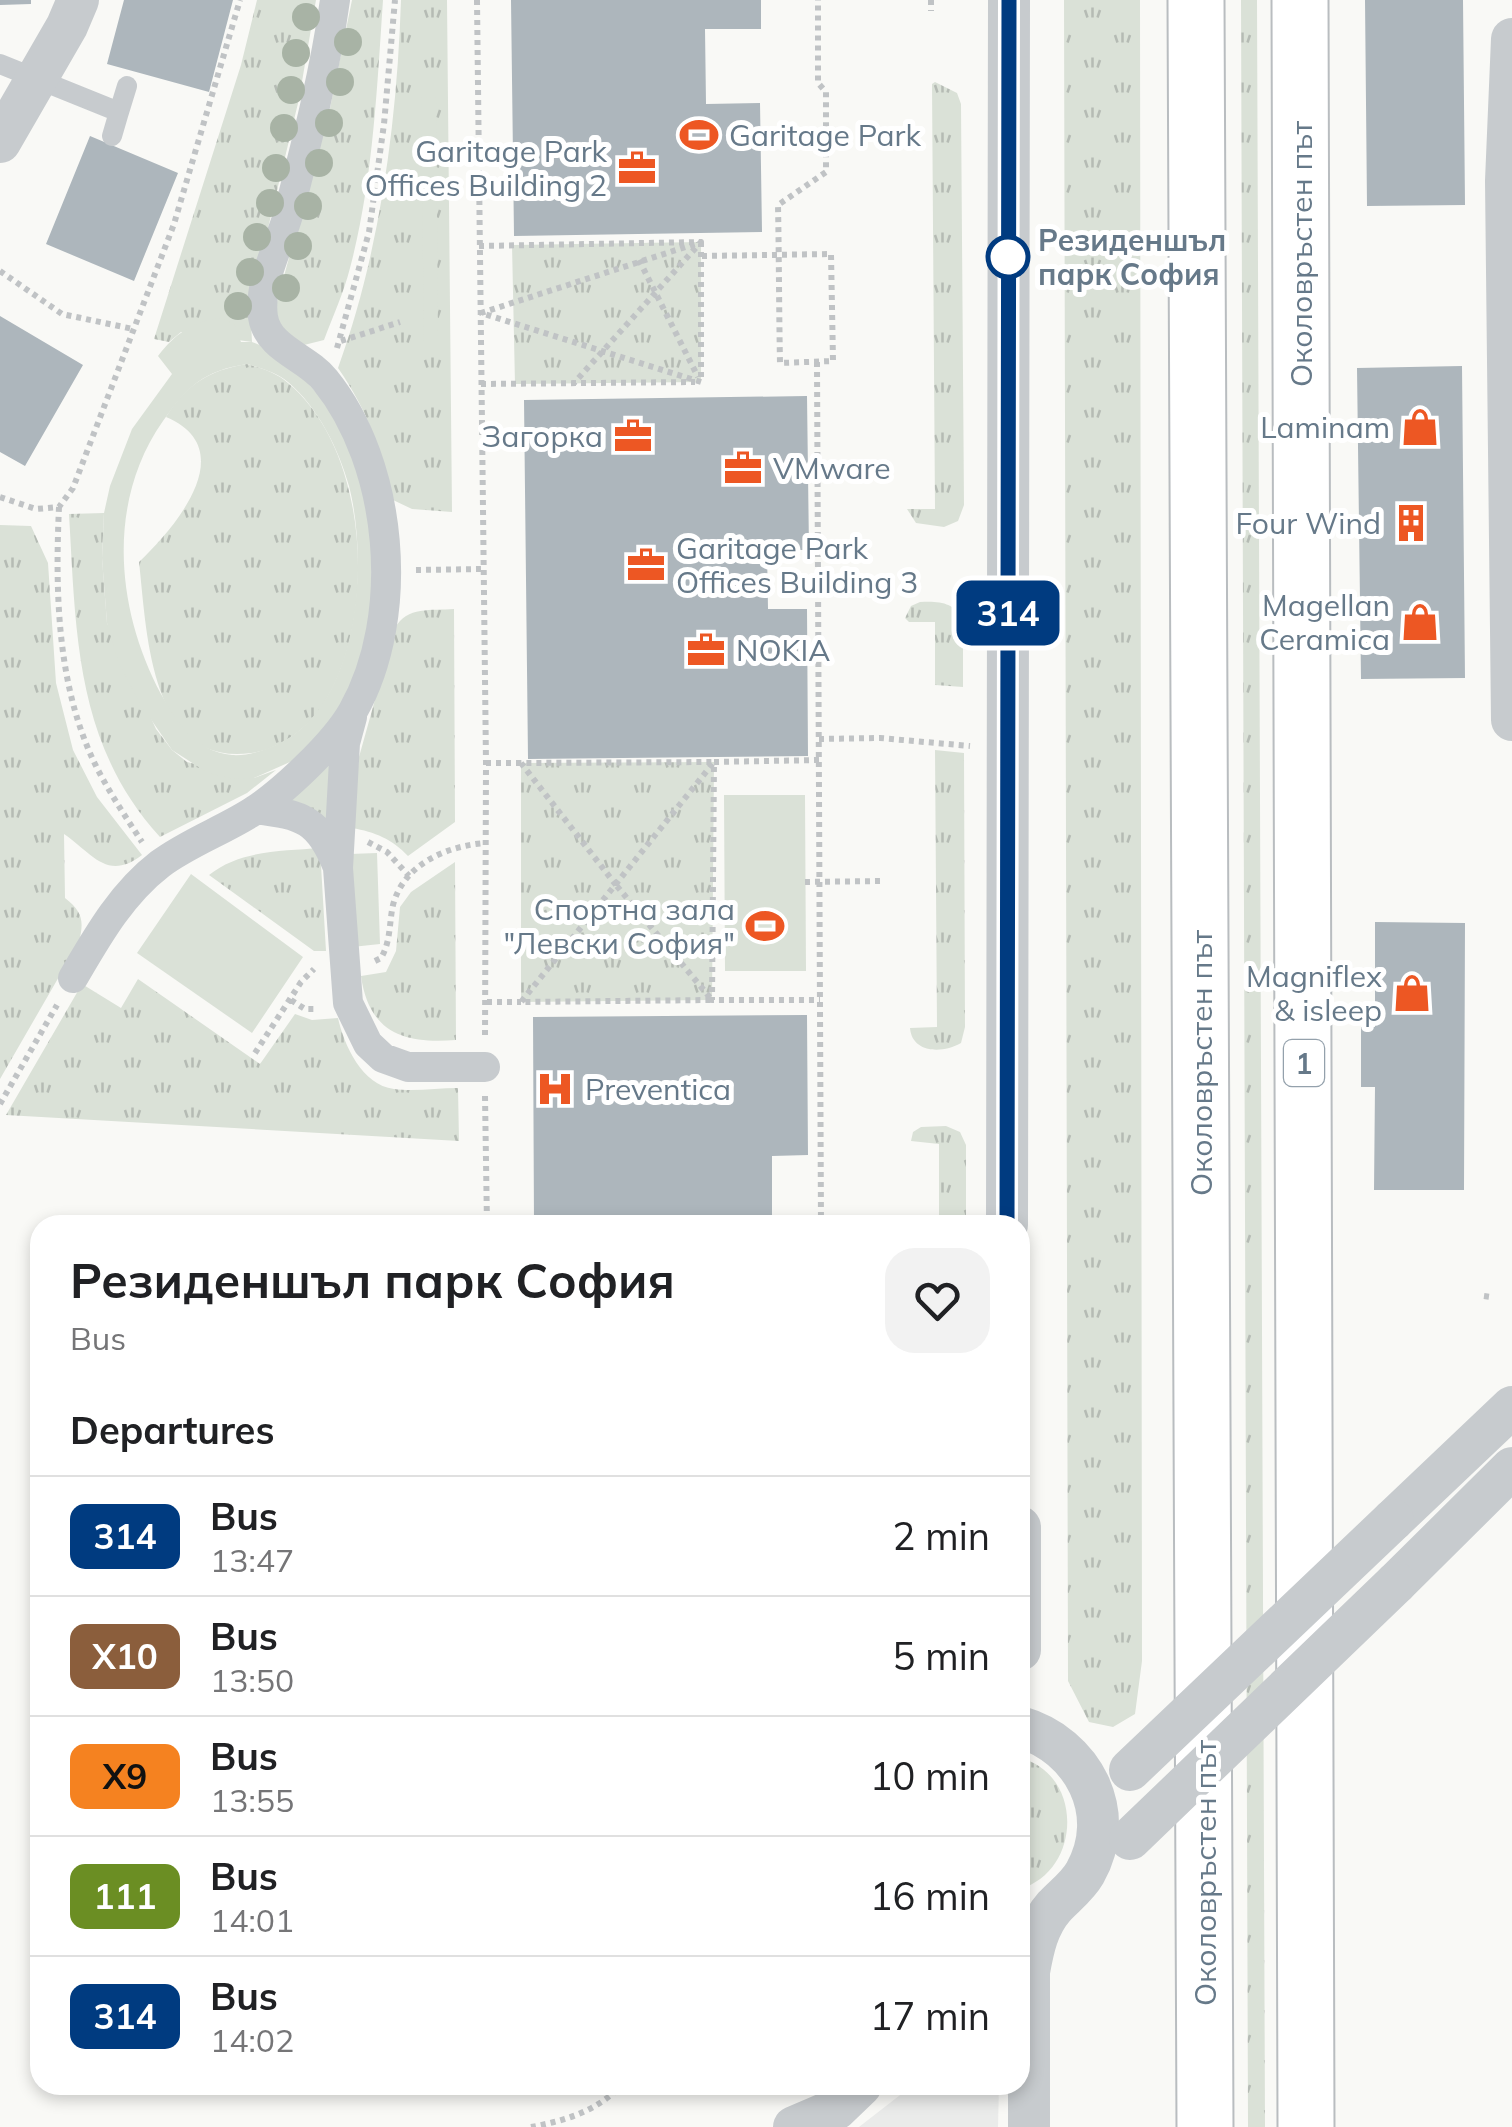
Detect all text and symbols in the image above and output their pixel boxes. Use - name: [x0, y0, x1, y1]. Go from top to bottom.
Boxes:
- sports icon: Garitage Park: [678, 114, 720, 156]
- place label: Garitage Park: [729, 116, 921, 154]
- street label: Околовръстен път: [1282, 121, 1320, 387]
- place label: Garitage Park Offices Building 2: [365, 132, 608, 204]
- office icon: Garitage Park Offices Building 2: [616, 147, 658, 189]
- place label: Резиденшъл парк София: [1038, 221, 1226, 293]
- marker: Резиденшъл парк София: [987, 236, 1029, 278]
- shop icon: Laminam: [1399, 406, 1441, 448]
- place label: Laminam: [1260, 408, 1390, 446]
- office icon: Загорка: [612, 415, 654, 457]
- place label: Загорка: [482, 417, 603, 455]
- office icon: VMware: [722, 447, 764, 489]
- place label: VMware: [773, 449, 890, 487]
- building icon: Four Wind: [1390, 502, 1432, 544]
- place label: Four Wind: [1235, 504, 1381, 542]
- place label: Garitage Park Offices Building 3: [676, 529, 918, 601]
- office icon: Garitage Park Offices Building 3: [625, 544, 667, 586]
- line badge: 314: [950, 580, 1066, 646]
- place label: Magellan Ceramica: [1259, 586, 1390, 658]
- text: 314: [976, 591, 1040, 635]
- shop icon: Magellan Ceramica: [1399, 601, 1441, 643]
- office icon: NOKIA: [685, 629, 727, 671]
- place label: NOKIA: [736, 631, 830, 669]
- place label: Спортна зала "Левски София": [503, 890, 735, 962]
- sports icon: Спортна зала "Левски София": [744, 905, 786, 947]
- street label: Околовръстен път: [1182, 930, 1220, 1196]
- place label: Magniflex & isleep: [1246, 957, 1382, 1029]
- shop icon: Magniflex & isleep: [1391, 972, 1433, 1014]
- road number: 1: [1284, 1040, 1324, 1086]
- hospital icon: Preventica: [534, 1068, 576, 1110]
- place label: Preventica: [585, 1070, 731, 1108]
- button: heart: [885, 1248, 990, 1353]
- text: Резиденшъл парк София: [70, 1250, 675, 1310]
- text: Bus: [70, 1318, 126, 1358]
- text: Departures: [70, 1406, 274, 1454]
- text: Bus: [210, 1492, 278, 1540]
- text: 2 min: [893, 1512, 990, 1560]
- text: 314: [93, 1514, 157, 1558]
- text: 13:47: [210, 1540, 294, 1580]
- text: Bus: [210, 1612, 278, 1660]
- text: 5 min: [893, 1632, 990, 1680]
- text: Х10: [92, 1634, 158, 1678]
- text: 13:50: [210, 1660, 294, 1700]
- text: Bus: [210, 1732, 278, 1780]
- street label: Околовръстен път: [1186, 1740, 1224, 2006]
- text: 10 min: [870, 1752, 990, 1800]
- text: Х9: [103, 1754, 147, 1798]
- text: 13:55: [210, 1780, 294, 1820]
- text: Bus: [210, 1852, 278, 1900]
- text: 16 min: [870, 1872, 990, 1920]
- text: 111: [93, 1874, 157, 1918]
- text: 14:01: [210, 1900, 294, 1940]
- text: Bus: [210, 1972, 278, 2020]
- text: 17 min: [870, 1992, 990, 2040]
- text: 314: [93, 1994, 157, 2038]
- text: 14:02: [210, 2020, 294, 2060]

